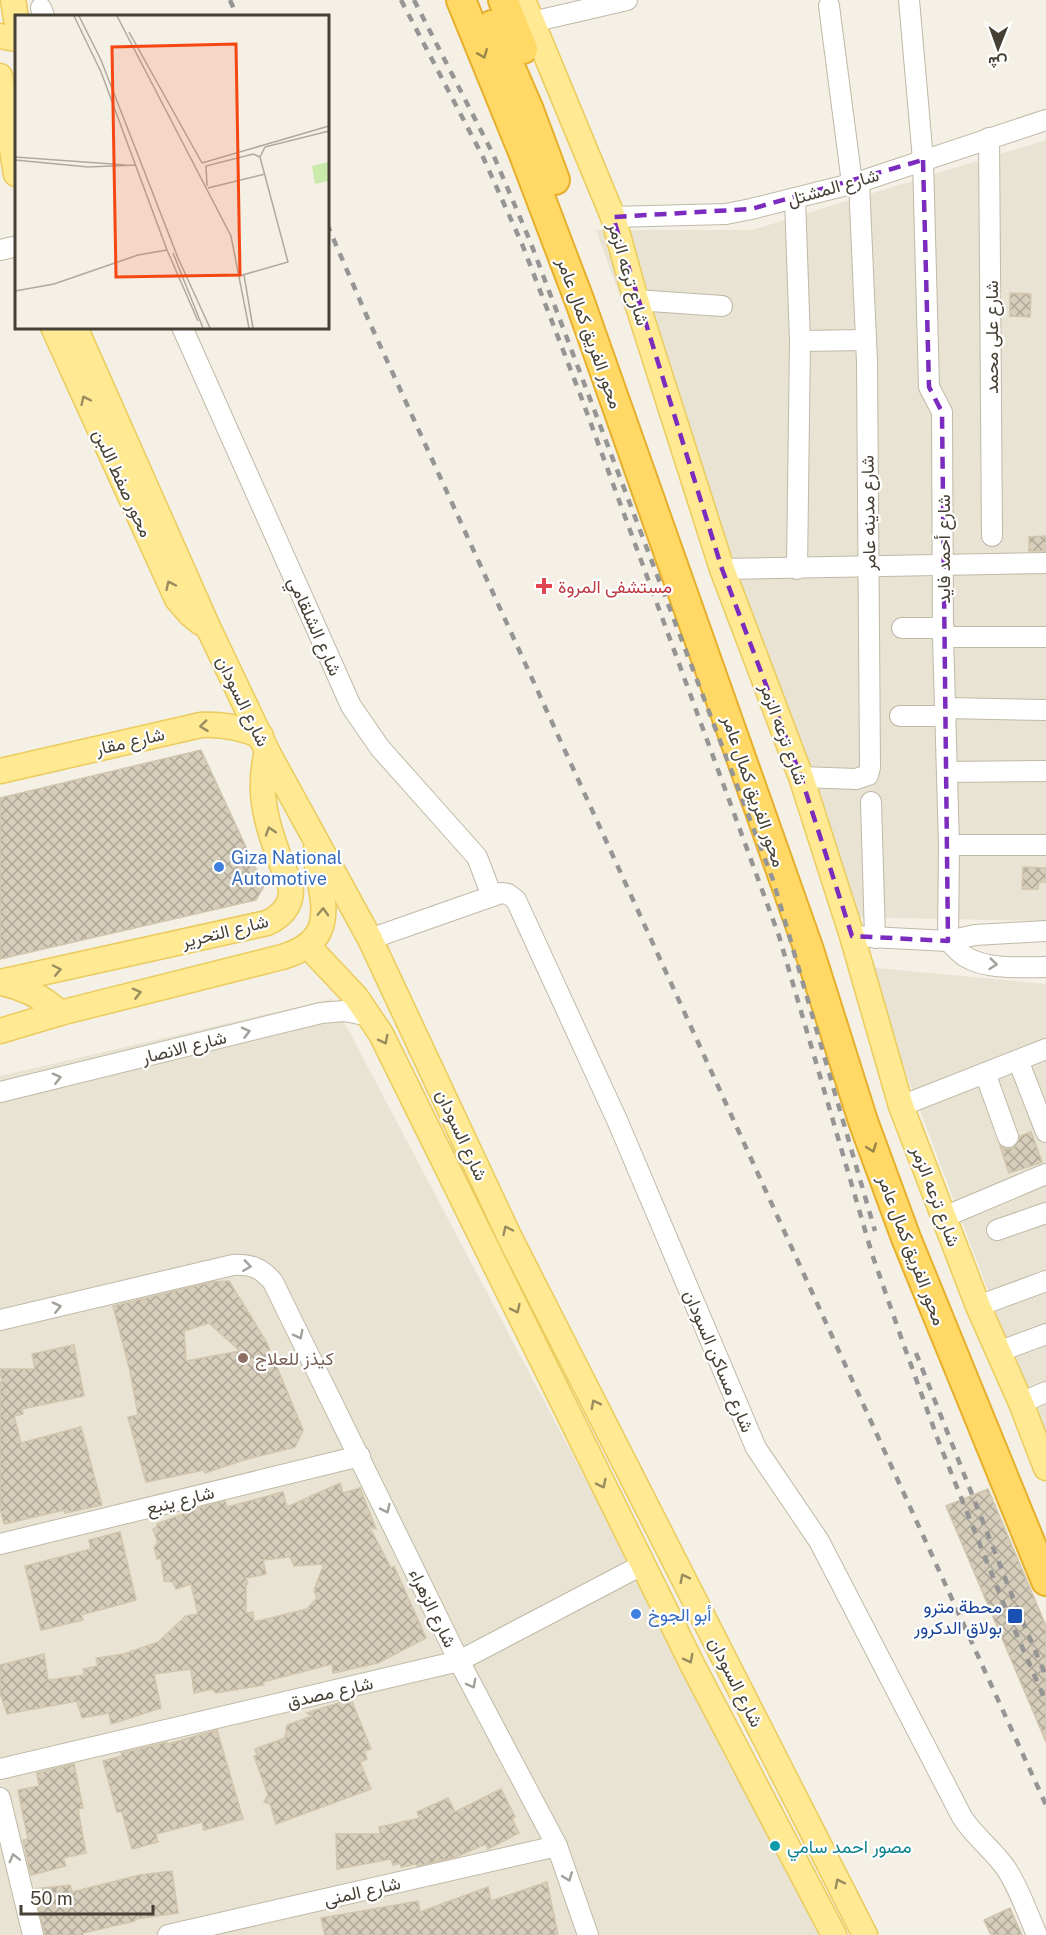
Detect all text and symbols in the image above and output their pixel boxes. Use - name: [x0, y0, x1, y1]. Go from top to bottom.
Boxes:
- inset map: [15, 15, 328, 328]
- north arrow: [968, 18, 1028, 78]
- one-way arrow: [476, 48, 488, 59]
- text: ش: [988, 53, 1008, 72]
- street label: شارع المشتل: [785, 164, 882, 212]
- street label: شارع ترعه الزمر: [602, 219, 654, 328]
- street label: محور الفريق كمال عامر: [552, 254, 627, 412]
- street label: شارع على محمد: [981, 280, 1004, 394]
- one-way arrow: [81, 396, 93, 407]
- street label: محور صفط اللبن: [88, 426, 157, 541]
- street label: شارع مدينه عامر: [856, 455, 882, 572]
- street label: شارع أحمد فايد: [933, 494, 956, 604]
- street label: شارع الشلقامي: [279, 573, 346, 681]
- place label: مستشفى المروة: [558, 576, 672, 598]
- marker: مستشفى المروة: [535, 577, 553, 595]
- one-way arrow: [166, 580, 178, 591]
- street label: شارع السودان: [210, 652, 274, 751]
- street label: شارع ترعه الزمر: [754, 680, 812, 788]
- street label: محور الفريق كمال عامر: [717, 711, 790, 870]
- one-way arrow: [199, 719, 209, 731]
- street label: شارع مقار: [93, 723, 167, 761]
- one-way arrow: [265, 826, 278, 837]
- place label: Giza National Automotive: [231, 847, 342, 889]
- marker: Giza National Automotive: [212, 860, 226, 874]
- one-way arrow: [317, 908, 329, 917]
- street label: شارع التحرير: [178, 910, 271, 954]
- one-way arrow: [989, 958, 998, 970]
- one-way arrow: [52, 964, 62, 977]
- one-way arrow: [132, 988, 142, 1001]
- street label: شارع الانصار: [139, 1026, 229, 1070]
- one-way arrow: [241, 1026, 251, 1039]
- one-way arrow: [377, 1034, 388, 1044]
- one-way arrow: [52, 1073, 62, 1086]
- street label: شارع السودان: [430, 1086, 492, 1185]
- one-way arrow: [865, 1142, 878, 1152]
- street label: شارع ترعه الزمر: [905, 1142, 965, 1250]
- street label: محور الفريق كمال عامر: [872, 1171, 950, 1328]
- one-way arrow: [502, 1226, 514, 1237]
- one-way arrow: [242, 1259, 251, 1271]
- street label: شارع مساكن السودان: [678, 1286, 759, 1436]
- one-way arrow: [52, 1301, 62, 1314]
- one-way arrow: [509, 1303, 521, 1314]
- one-way arrow: [292, 1328, 303, 1339]
- place label: كيذز للعلاج: [255, 1348, 334, 1371]
- marker: كيذز للعلاج: [236, 1351, 250, 1365]
- one-way arrow: [591, 1400, 602, 1411]
- one-way arrow: [595, 1478, 607, 1489]
- street label: شارع ينبع: [144, 1481, 217, 1521]
- one-way arrow: [378, 1503, 390, 1514]
- street label: شارع الزهراء: [403, 1565, 461, 1652]
- one-way arrow: [680, 1574, 691, 1584]
- place label: محطة مترو بولاق الدكرور: [913, 1596, 1002, 1639]
- place label: أبو الجوخ: [648, 1604, 712, 1627]
- marker: أبو الجوخ: [629, 1607, 643, 1621]
- marker: محطة مترو بولاق الدكرور: [1006, 1607, 1024, 1625]
- street label: شارع السودان: [703, 1634, 768, 1731]
- one-way arrow: [682, 1652, 693, 1663]
- street label: شارع مصدق: [285, 1672, 376, 1714]
- one-way arrow: [464, 1678, 476, 1689]
- place label: مصور احمد سامي: [787, 1836, 912, 1862]
- marker: مصور احمد سامي: [768, 1839, 782, 1853]
- one-way arrow: [9, 1853, 22, 1863]
- one-way arrow: [561, 1871, 574, 1882]
- street label: شارع المنى: [322, 1872, 403, 1912]
- scale bar: [21, 1878, 153, 1916]
- one-way arrow: [834, 1878, 846, 1889]
- text: 50 m: [30, 1888, 73, 1909]

